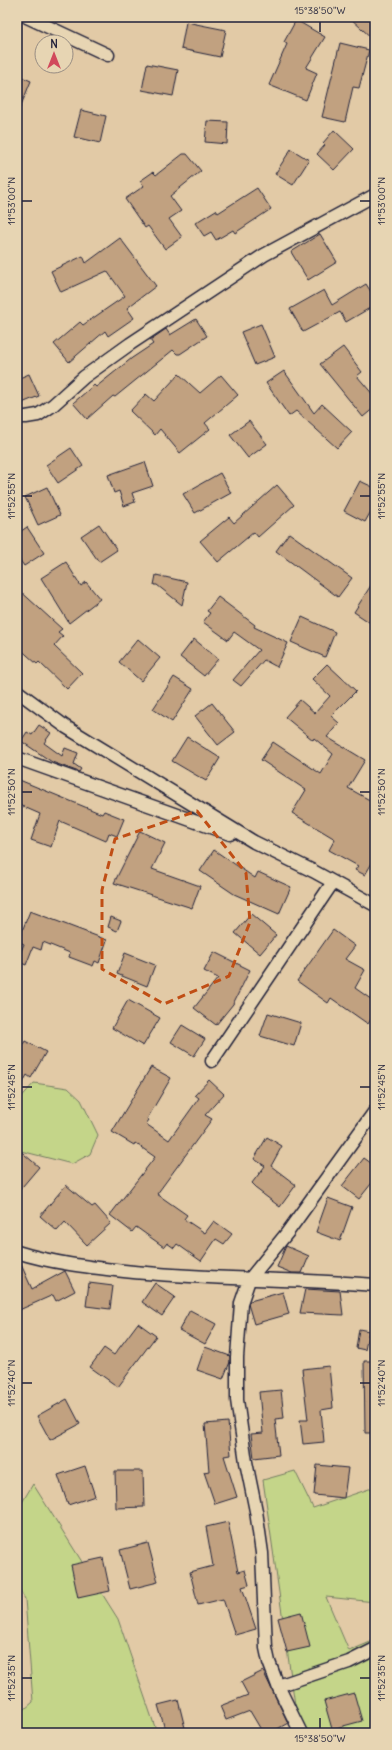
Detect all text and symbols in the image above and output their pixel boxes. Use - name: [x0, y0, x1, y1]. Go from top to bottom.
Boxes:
- text: 15°38'50"W: [294, 4, 346, 17]
- north arrow: [34, 34, 74, 74]
- text: N: [50, 37, 58, 51]
- text: 11°53'00"N: [5, 177, 18, 225]
- text: 11°53'00"N: [375, 177, 388, 225]
- text: 11°52'55"N: [5, 473, 18, 519]
- text: 11°52'55"N: [375, 473, 388, 519]
- text: 11°52'50"N: [5, 768, 18, 816]
- text: 11°52'50"N: [375, 768, 388, 816]
- text: 11°52'45"N: [5, 1064, 18, 1110]
- text: 11°52'45"N: [375, 1064, 388, 1110]
- text: 11°52'40"N: [5, 1360, 18, 1406]
- text: 11°52'40"N: [375, 1360, 388, 1406]
- text: 11°52'35"N: [5, 1655, 18, 1701]
- text: 11°52'35"N: [375, 1655, 388, 1701]
- text: 15°38'50"W: [294, 1732, 346, 1745]

